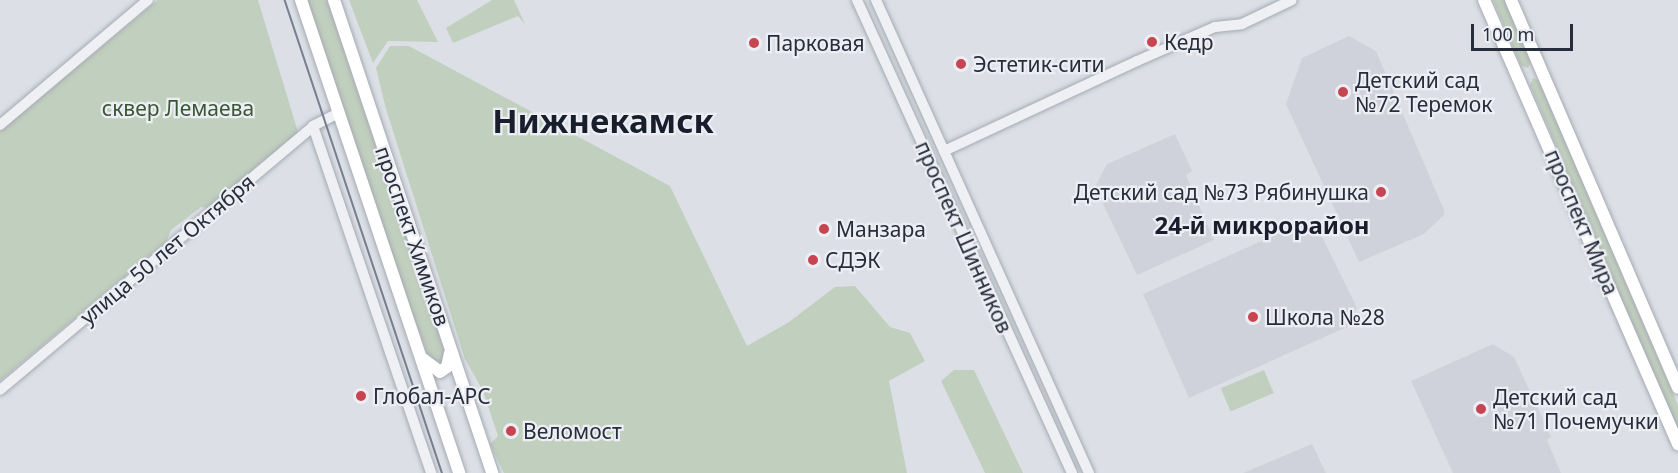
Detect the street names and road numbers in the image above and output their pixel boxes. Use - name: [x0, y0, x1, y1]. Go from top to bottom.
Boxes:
- street label: проспект Шинников: [910, 137, 1018, 337]
- street label: проспект Химиков: [370, 143, 456, 329]
- street label: проспект Мира: [1540, 145, 1624, 299]
- street label: улица 50 лет Октября: [75, 169, 259, 329]

